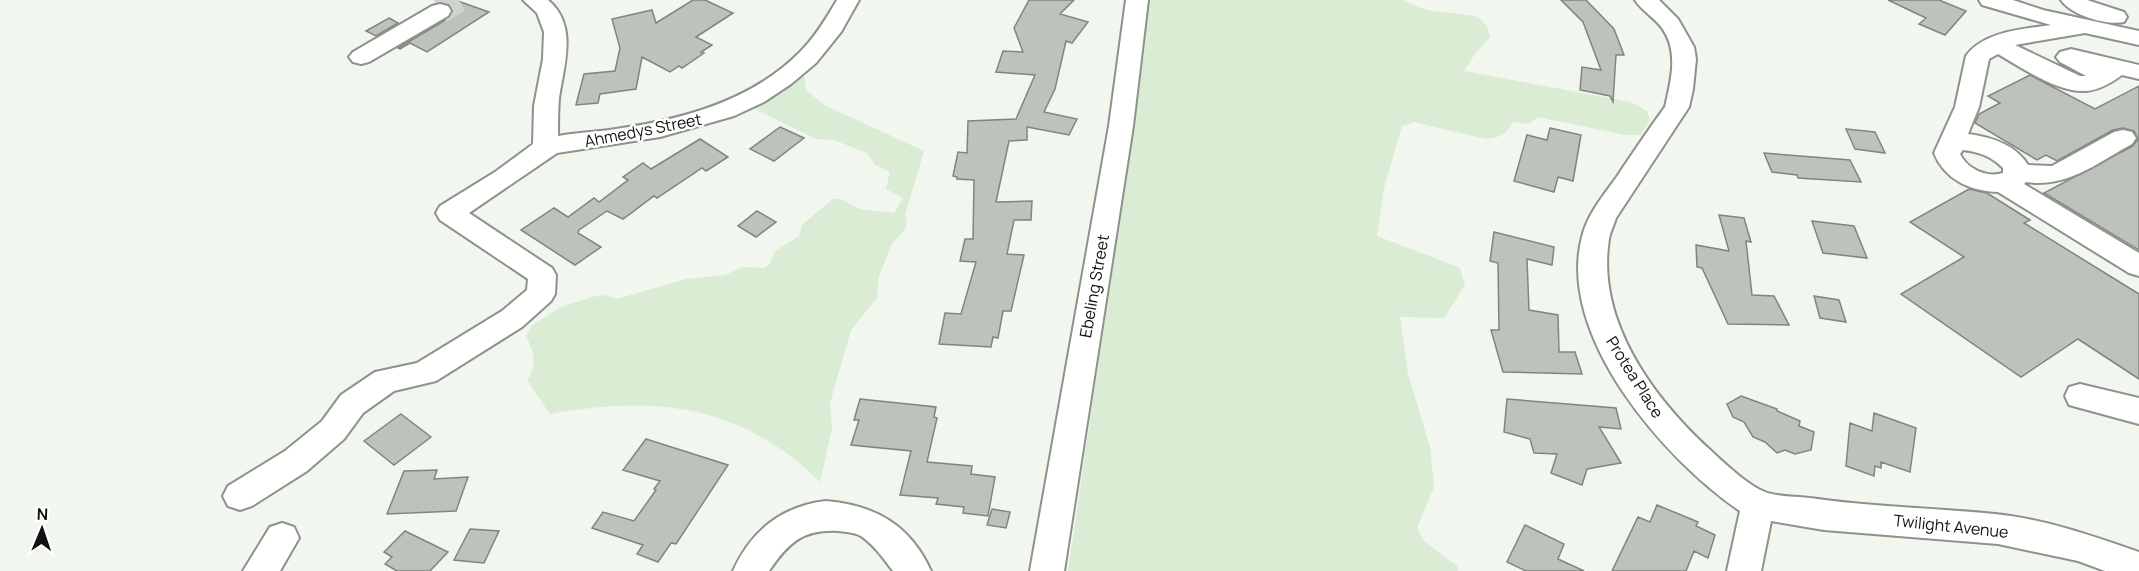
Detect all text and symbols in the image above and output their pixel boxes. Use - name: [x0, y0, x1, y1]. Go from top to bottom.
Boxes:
- street label: Ahmedys Street: [582, 108, 704, 152]
- street label: Ebeling Street: [1074, 233, 1114, 339]
- street label: Protea Place: [1601, 332, 1669, 422]
- north arrow: [12, 499, 72, 559]
- text: N: [36, 503, 49, 525]
- street label: Twilight Avenue: [1892, 509, 2010, 543]

